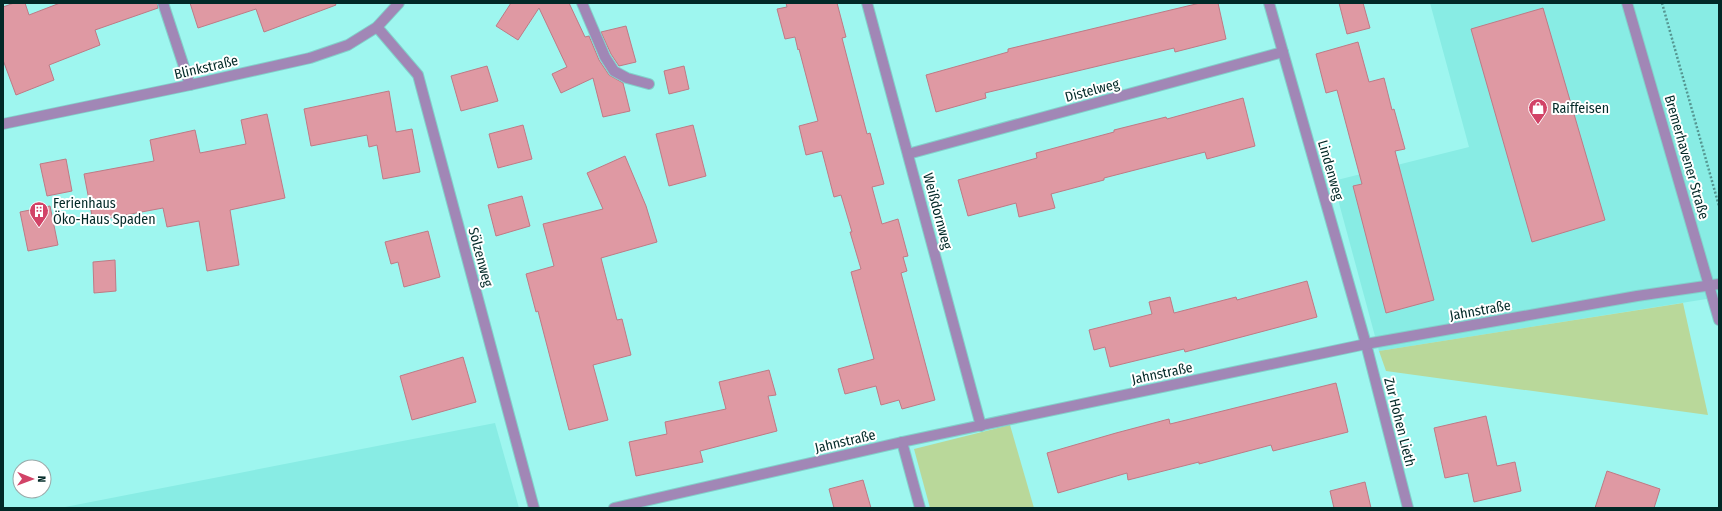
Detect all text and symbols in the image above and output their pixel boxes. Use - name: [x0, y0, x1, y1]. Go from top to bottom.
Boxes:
- street label: Blinkstraße: [173, 52, 240, 83]
- street label: Distelweg: [1063, 75, 1121, 106]
- street label: Bremerhavener Straße: [1661, 93, 1712, 221]
- shop icon: Raiffeisen: [1527, 97, 1549, 125]
- place label: Raiffeisen: [1552, 100, 1609, 117]
- street label: Lindenweg: [1314, 138, 1347, 202]
- street label: Weißdornweg: [919, 171, 956, 251]
- place label: Ferienhaus Öko-Haus Spaden: [53, 195, 156, 228]
- building icon: Ferienhaus Öko-Haus Spaden: [28, 200, 50, 228]
- street label: Sölzenweg: [464, 226, 497, 289]
- street label: Jahnstraße: [1448, 297, 1512, 324]
- street label: Jahnstraße: [1130, 359, 1194, 388]
- street label: Zur Hohen Lieth: [1380, 376, 1419, 468]
- street label: Jahnstraße: [813, 426, 877, 457]
- north arrow: [12, 459, 52, 499]
- text: N: [35, 476, 48, 483]

